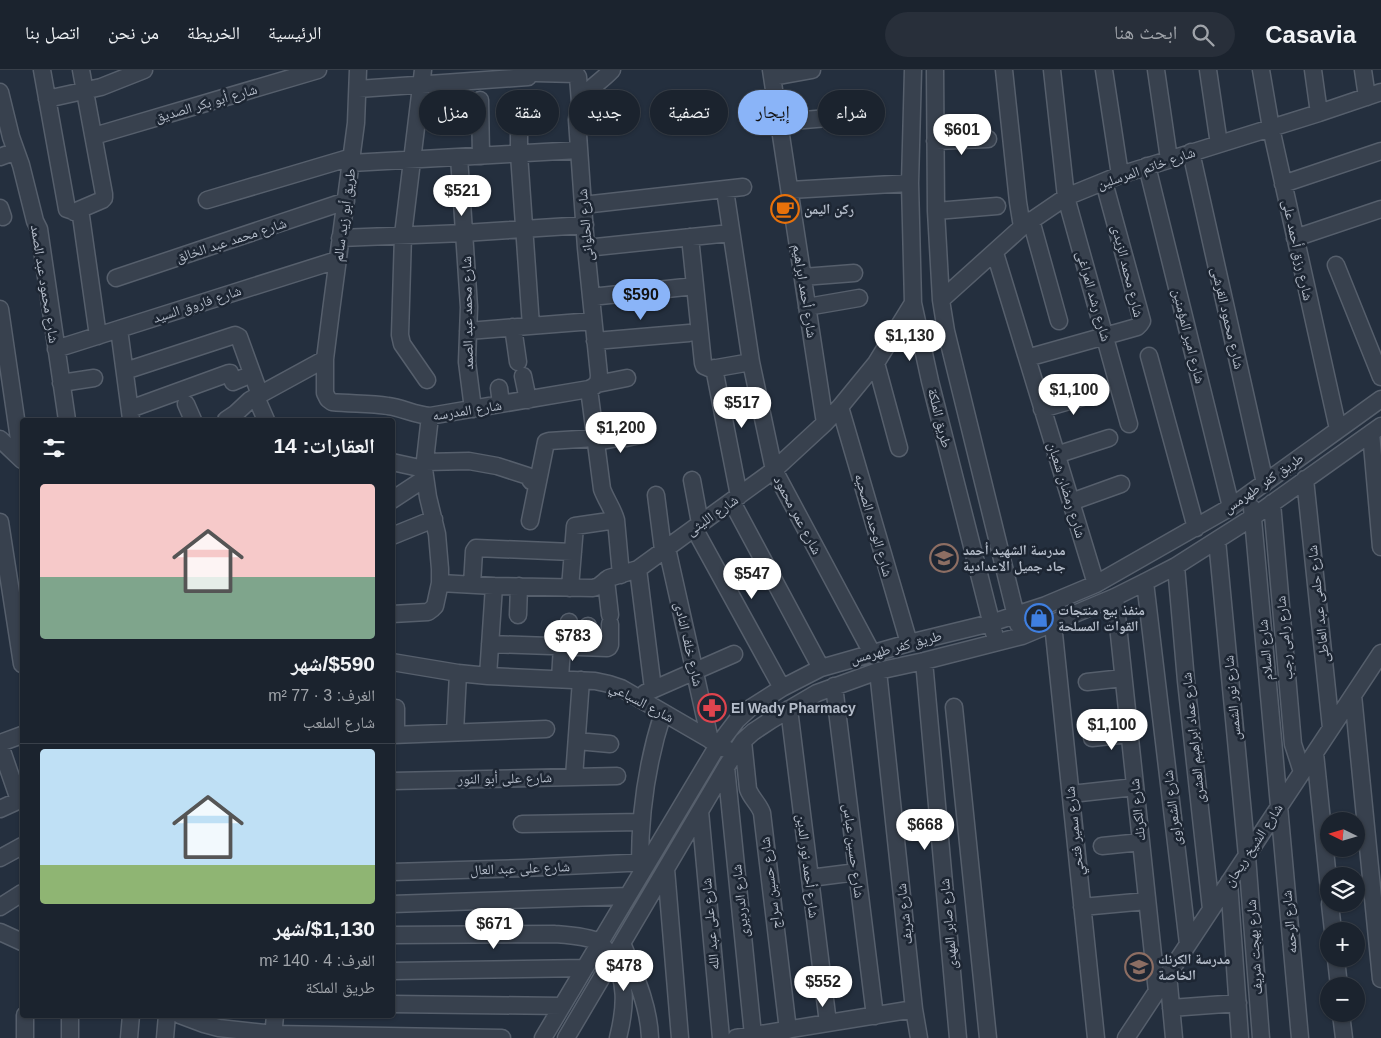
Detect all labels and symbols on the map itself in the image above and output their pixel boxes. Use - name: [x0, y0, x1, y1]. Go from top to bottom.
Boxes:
- street label: شارع أبو بكر الصديق: [153, 81, 260, 127]
- pin: $601: [932, 114, 992, 156]
- street label: شارع خاتم المرسلين: [1095, 144, 1198, 194]
- street label: طريق أبو زيد سالم: [330, 167, 360, 263]
- pin: $521: [432, 174, 492, 217]
- street label: شارع الحلوانى: [574, 188, 598, 262]
- cafe icon: ركن اليمن: [770, 194, 800, 224]
- street label: شارع رزق أحمد على: [1278, 198, 1317, 302]
- place label: ركن اليمن: [804, 201, 854, 218]
- street label: شارع محمد عبد الخالق: [174, 215, 289, 267]
- street label: شارع محمد الزيدى: [1107, 223, 1147, 319]
- street label: شارع محمود عبد الصمد: [26, 224, 62, 345]
- street label: شارع أحمد ابراهيم: [788, 243, 820, 339]
- street label: شارع رشد المراغى: [1072, 249, 1115, 344]
- street label: شارع محمد عبد الصمد: [458, 256, 478, 370]
- street label: شارع محمود القرشى: [1207, 265, 1248, 371]
- pin: $590: [611, 278, 671, 321]
- street label: شارع فاروق السيد: [151, 282, 244, 328]
- street label: شارع امير المؤمنين: [1168, 287, 1209, 386]
- pin: $1,130: [869, 320, 951, 362]
- pin: $1,100: [1033, 374, 1115, 416]
- pin: $517: [712, 386, 772, 429]
- street label: طريق الملكة: [923, 387, 955, 450]
- street label: شارع المدرسه: [431, 397, 503, 425]
- pin: $1,200: [580, 412, 662, 454]
- street label: شارع رمضان شعبان: [1043, 440, 1089, 541]
- street label: طريق كفر طهرمس: [1220, 449, 1307, 518]
- street label: شارع الوحده الصحيه: [850, 472, 896, 579]
- street label: شارع عمر محمود: [769, 473, 825, 558]
- street label: شارع الليثى: [683, 491, 742, 540]
- place label: مدرسة الشهيد أحمد جاد جميل الاعدادية: [963, 542, 1066, 575]
- school or university icon: مدرسة الشهيد أحمد جاد جميل الاعدادية: [929, 543, 959, 573]
- street label: شارع حلمى عبد العاطى: [1304, 544, 1334, 664]
- pin: $547: [722, 558, 782, 600]
- street label: شارع رامى رجب: [1272, 595, 1298, 681]
- street label: شارع خلف النادى: [670, 600, 707, 688]
- place label: منفذ بيع منتجات القوات المسلحة: [1058, 602, 1145, 634]
- shop icon: منفذ بيع منتجات القوات المسلحة: [1024, 603, 1054, 633]
- street label: شارع السلام: [1254, 619, 1278, 681]
- pin: $783: [543, 620, 603, 662]
- street label: طريق كفر طهرمس: [848, 627, 944, 669]
- street label: شارع نور الشمس: [1220, 654, 1246, 741]
- street label: شارع عماد ابراهيم العشرى: [1178, 671, 1210, 804]
- street label: شارع السباعي: [605, 678, 677, 729]
- pharmacy icon: El Wady Pharmacy: [697, 693, 727, 723]
- place label: El Wady Pharmacy: [731, 700, 856, 716]
- pin: $1,100: [1071, 708, 1153, 751]
- street label: شارع على أبو النور: [457, 769, 552, 789]
- street label: شارع الشعراوى: [1159, 769, 1187, 847]
- street label: شارع الكرنك: [1126, 778, 1150, 842]
- street label: شارع سمير فتحي: [1061, 785, 1090, 877]
- street label: شارع الشيخ ريحان: [1220, 801, 1287, 891]
- street label: شارع حسين عباس: [838, 803, 868, 899]
- pin: $668: [895, 808, 955, 851]
- north arrow: [1320, 812, 1365, 858]
- street label: شارع أحمد نور الدين: [792, 813, 822, 919]
- street label: شارع حسين سراج: [756, 836, 786, 930]
- street label: شارع على عبد العال: [470, 858, 570, 880]
- street label: شارع الدرديرى: [728, 863, 754, 939]
- street label: شارع على عبد الله: [698, 877, 724, 971]
- street label: شارع صابر المهدى: [936, 878, 962, 970]
- street label: شارع شريف: [893, 882, 917, 945]
- street label: شارع الرحمه: [1278, 890, 1302, 954]
- street label: شارع بهجت شريف: [1243, 899, 1267, 995]
- pin: $671: [464, 908, 524, 950]
- pin: $478: [594, 950, 654, 992]
- place label: مدرسة الكرنك الخاصة: [1158, 951, 1230, 983]
- school or university icon: مدرسة الكرنك الخاصة: [1124, 952, 1154, 982]
- pin: $552: [793, 966, 853, 1008]

